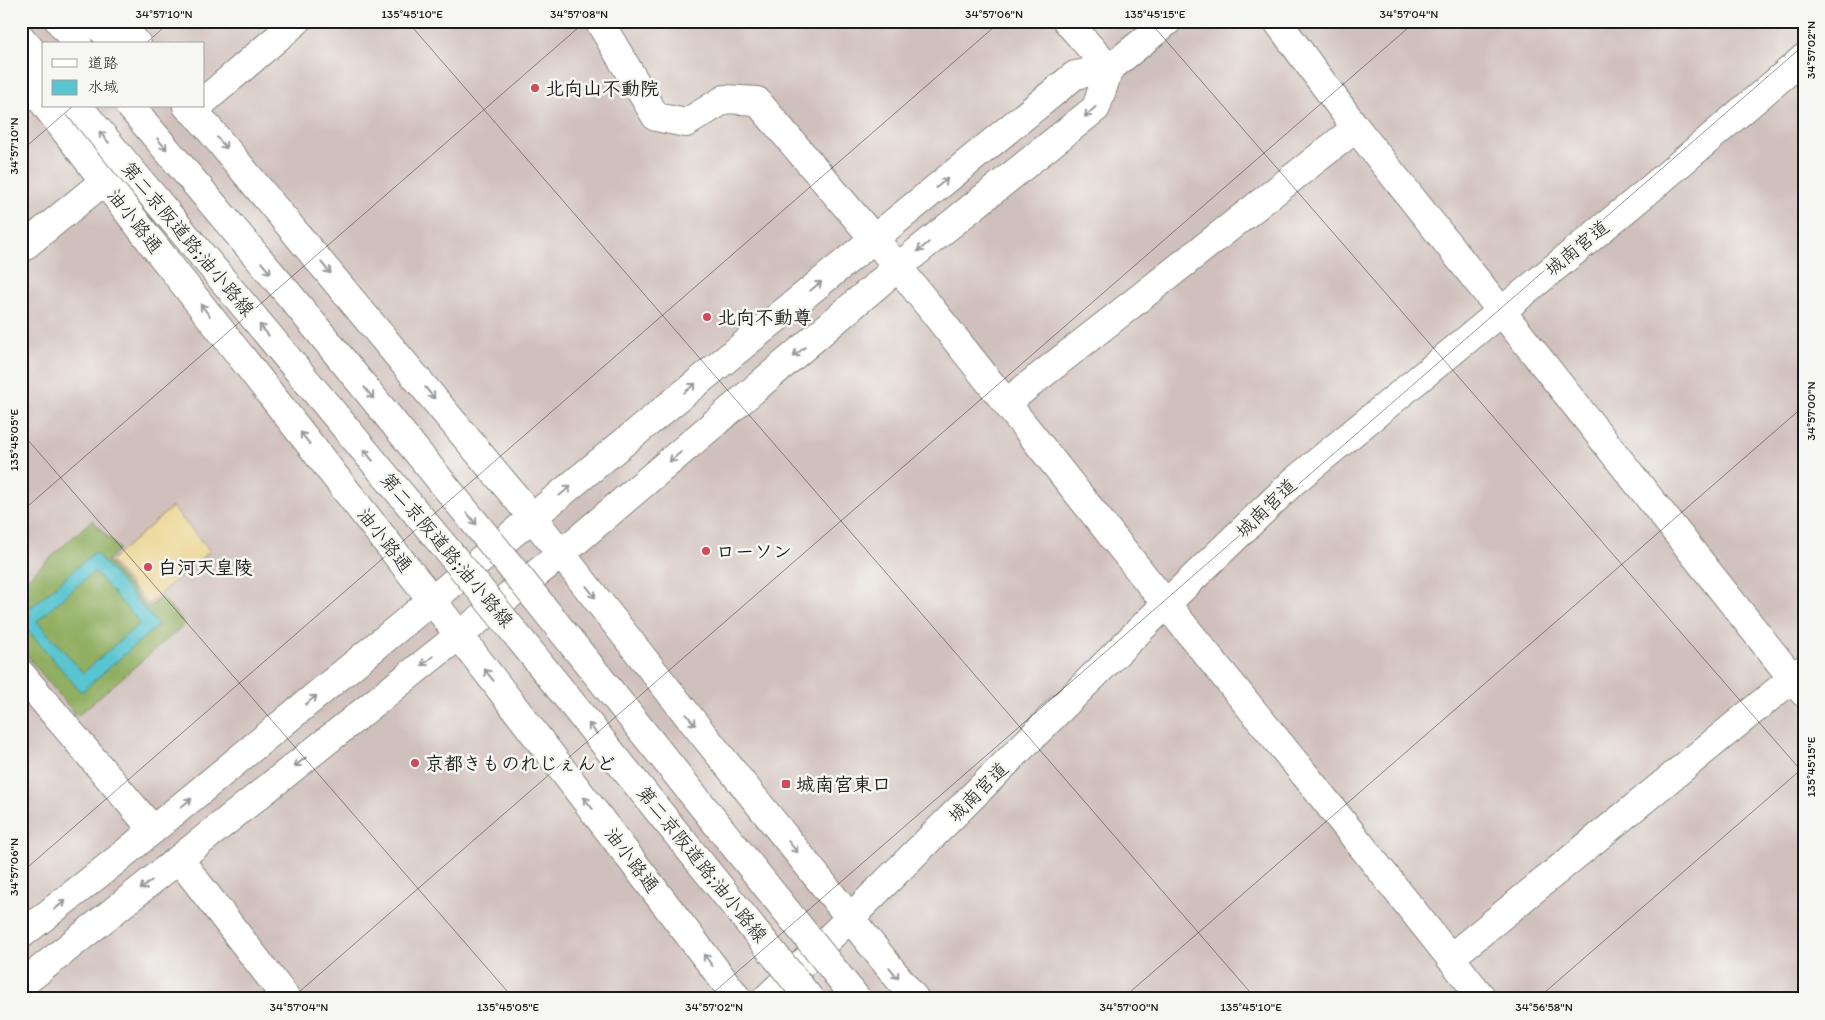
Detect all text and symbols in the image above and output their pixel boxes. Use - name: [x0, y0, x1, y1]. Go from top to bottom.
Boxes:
- text: 34°57'10"N: [135, 7, 193, 21]
- text: 135°45'10"E: [381, 7, 443, 21]
- text: 34°57'08"N: [550, 7, 608, 21]
- text: 34°57'06"N: [965, 7, 1023, 21]
- text: 135°45'15"E: [1125, 7, 1186, 21]
- text: 34°57'04"N: [1380, 7, 1438, 21]
- text: 34°57'02"N: [1804, 21, 1818, 79]
- legend: [42, 42, 205, 108]
- text: 道路: [88, 54, 118, 72]
- place label: 北向山不動院: [545, 77, 659, 100]
- text: 水域: [88, 78, 118, 96]
- marker: 北向山不動院: [529, 82, 541, 94]
- one-way arrow: [1084, 107, 1097, 118]
- text: 34°57'10"N: [7, 117, 21, 175]
- one-way arrow: [98, 131, 110, 144]
- one-way arrow: [156, 137, 167, 150]
- one-way arrow: [216, 137, 228, 150]
- street label: 第二京阪道路;油小路線: [117, 157, 259, 321]
- one-way arrow: [935, 178, 948, 189]
- street label: 油小路通: [103, 184, 167, 258]
- street label: 城南宮道: [1540, 215, 1614, 281]
- one-way arrow: [917, 242, 930, 253]
- one-way arrow: [261, 261, 272, 274]
- one-way arrow: [320, 261, 331, 274]
- one-way arrow: [809, 280, 822, 291]
- one-way arrow: [199, 304, 210, 317]
- place label: 北向不動尊: [717, 306, 812, 329]
- marker: 北向不動尊: [701, 311, 713, 323]
- one-way arrow: [258, 323, 269, 336]
- one-way arrow: [792, 346, 805, 357]
- text: 34°57'00"N: [1804, 381, 1818, 441]
- one-way arrow: [684, 383, 697, 394]
- one-way arrow: [424, 386, 435, 399]
- one-way arrow: [364, 387, 375, 400]
- text: 135°45'05"E: [7, 408, 21, 471]
- one-way arrow: [300, 431, 310, 445]
- one-way arrow: [362, 448, 373, 461]
- one-way arrow: [668, 451, 681, 462]
- street label: 第二京阪道路;油小路線: [376, 468, 518, 632]
- street label: 城南宮道: [1231, 473, 1301, 543]
- one-way arrow: [558, 486, 571, 497]
- street label: 油小路通: [353, 503, 417, 577]
- one-way arrow: [466, 513, 478, 526]
- place label: ローソン: [716, 540, 792, 563]
- marker: ローソン: [700, 545, 712, 557]
- place label: 白河天皇陵: [158, 556, 253, 579]
- marker: 白河天皇陵: [142, 561, 154, 573]
- one-way arrow: [585, 585, 596, 598]
- one-way arrow: [421, 655, 434, 666]
- one-way arrow: [483, 669, 494, 682]
- one-way arrow: [305, 694, 318, 705]
- one-way arrow: [686, 713, 696, 727]
- one-way arrow: [587, 723, 598, 736]
- text: 135°45'15"E: [1804, 736, 1818, 797]
- place label: 京都きものれじぇんど: [425, 752, 615, 775]
- one-way arrow: [294, 756, 307, 767]
- marker: 京都きものれじぇんど: [409, 757, 421, 769]
- street label: 城南宮道: [943, 757, 1013, 827]
- place label: 城南宮東口: [796, 773, 891, 796]
- marker: 城南宮東口: [780, 778, 792, 790]
- street label: 第二京阪道路;油小路線: [632, 781, 772, 947]
- one-way arrow: [583, 797, 594, 810]
- one-way arrow: [179, 798, 192, 809]
- street label: 油小路通: [600, 823, 664, 897]
- text: 34°57'06"N: [7, 838, 21, 896]
- one-way arrow: [787, 840, 798, 853]
- one-way arrow: [140, 880, 153, 891]
- one-way arrow: [53, 900, 66, 911]
- one-way arrow: [703, 954, 714, 967]
- one-way arrow: [889, 967, 900, 980]
- text: 34°57'04"N: [270, 1000, 328, 1014]
- text: 135°45'05"E: [477, 1000, 540, 1014]
- text: 34°57'02"N: [685, 1000, 743, 1014]
- text: 34°57'00"N: [1099, 1000, 1159, 1014]
- text: 135°45'10"E: [1220, 1000, 1282, 1014]
- text: 34°56'58"N: [1515, 1000, 1573, 1014]

